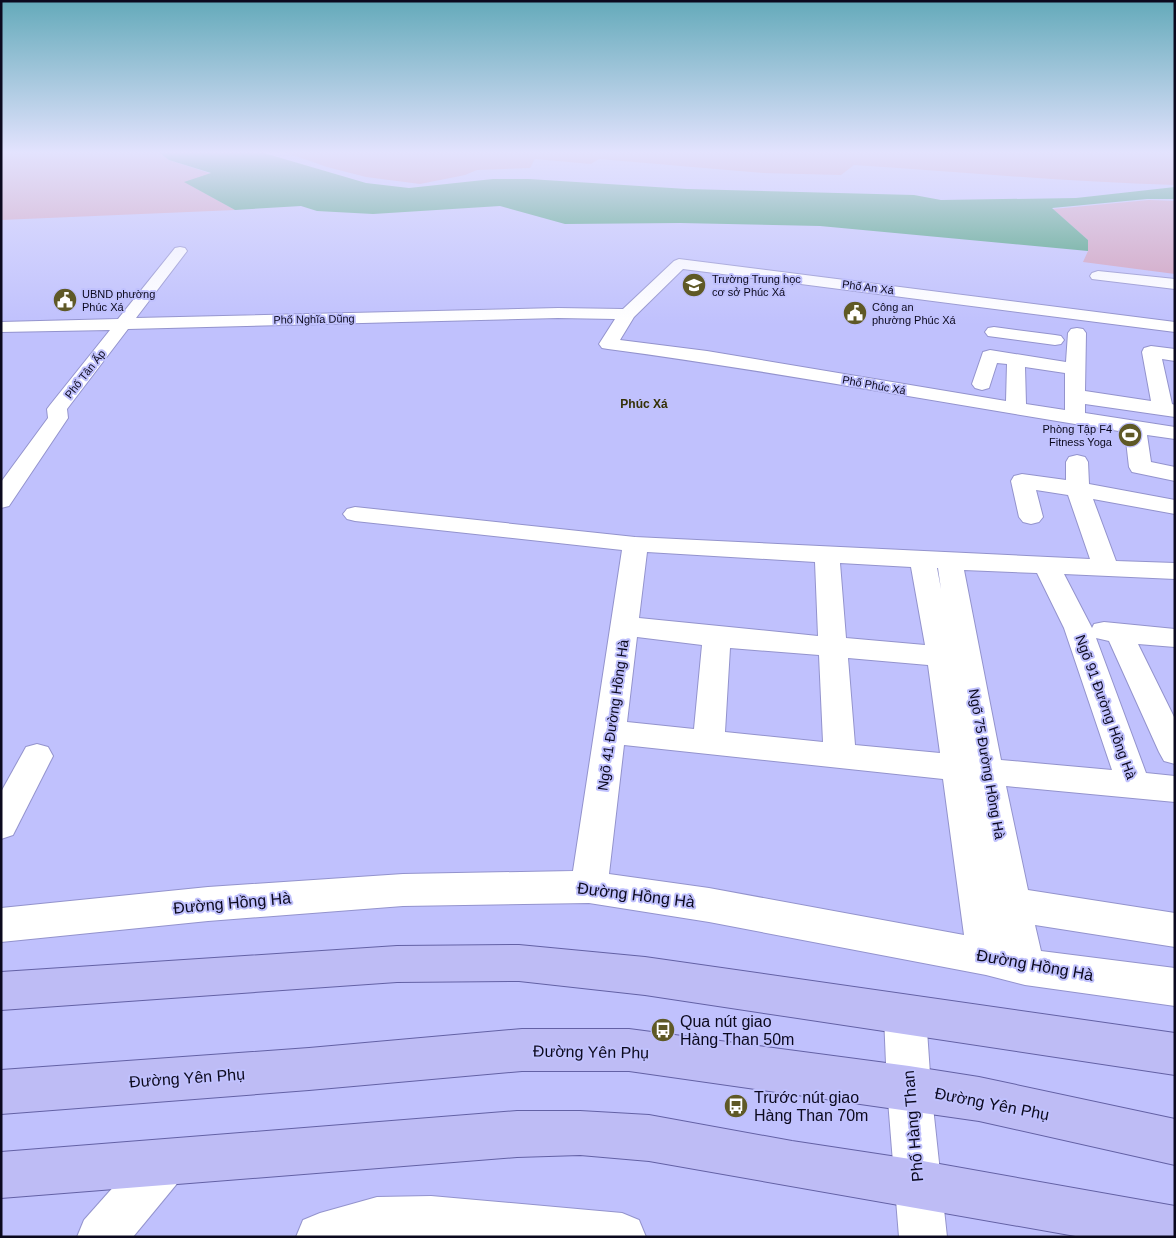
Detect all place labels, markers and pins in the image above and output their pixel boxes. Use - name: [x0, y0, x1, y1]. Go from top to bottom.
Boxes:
- school or university icon: Trường Trung học cơ sở Phúc Xá: [681, 272, 707, 298]
- place label: Trường Trung học cơ sở Phúc Xá: [712, 273, 801, 298]
- public building icon: UBND phường Phúc Xá: [52, 287, 78, 313]
- place label: UBND phường Phúc Xá: [82, 288, 155, 313]
- public building icon: Công an phường Phúc Xá: [842, 300, 868, 326]
- place label: Công an phường Phúc Xá: [872, 301, 957, 326]
- sports icon: Phòng Tập F4 Fitness Yoga: [1117, 422, 1143, 448]
- place label: Phòng Tập F4 Fitness Yoga: [1042, 423, 1113, 448]
- place label: Qua nút giao Hàng Than 50m: [680, 1013, 794, 1048]
- bus stop icon: Qua nút giao Hàng Than 50m: [650, 1017, 676, 1043]
- place label: Trước nút giao Hàng Than 70m: [754, 1089, 868, 1124]
- bus stop icon: Trước nút giao Hàng Than 70m: [723, 1093, 749, 1119]

